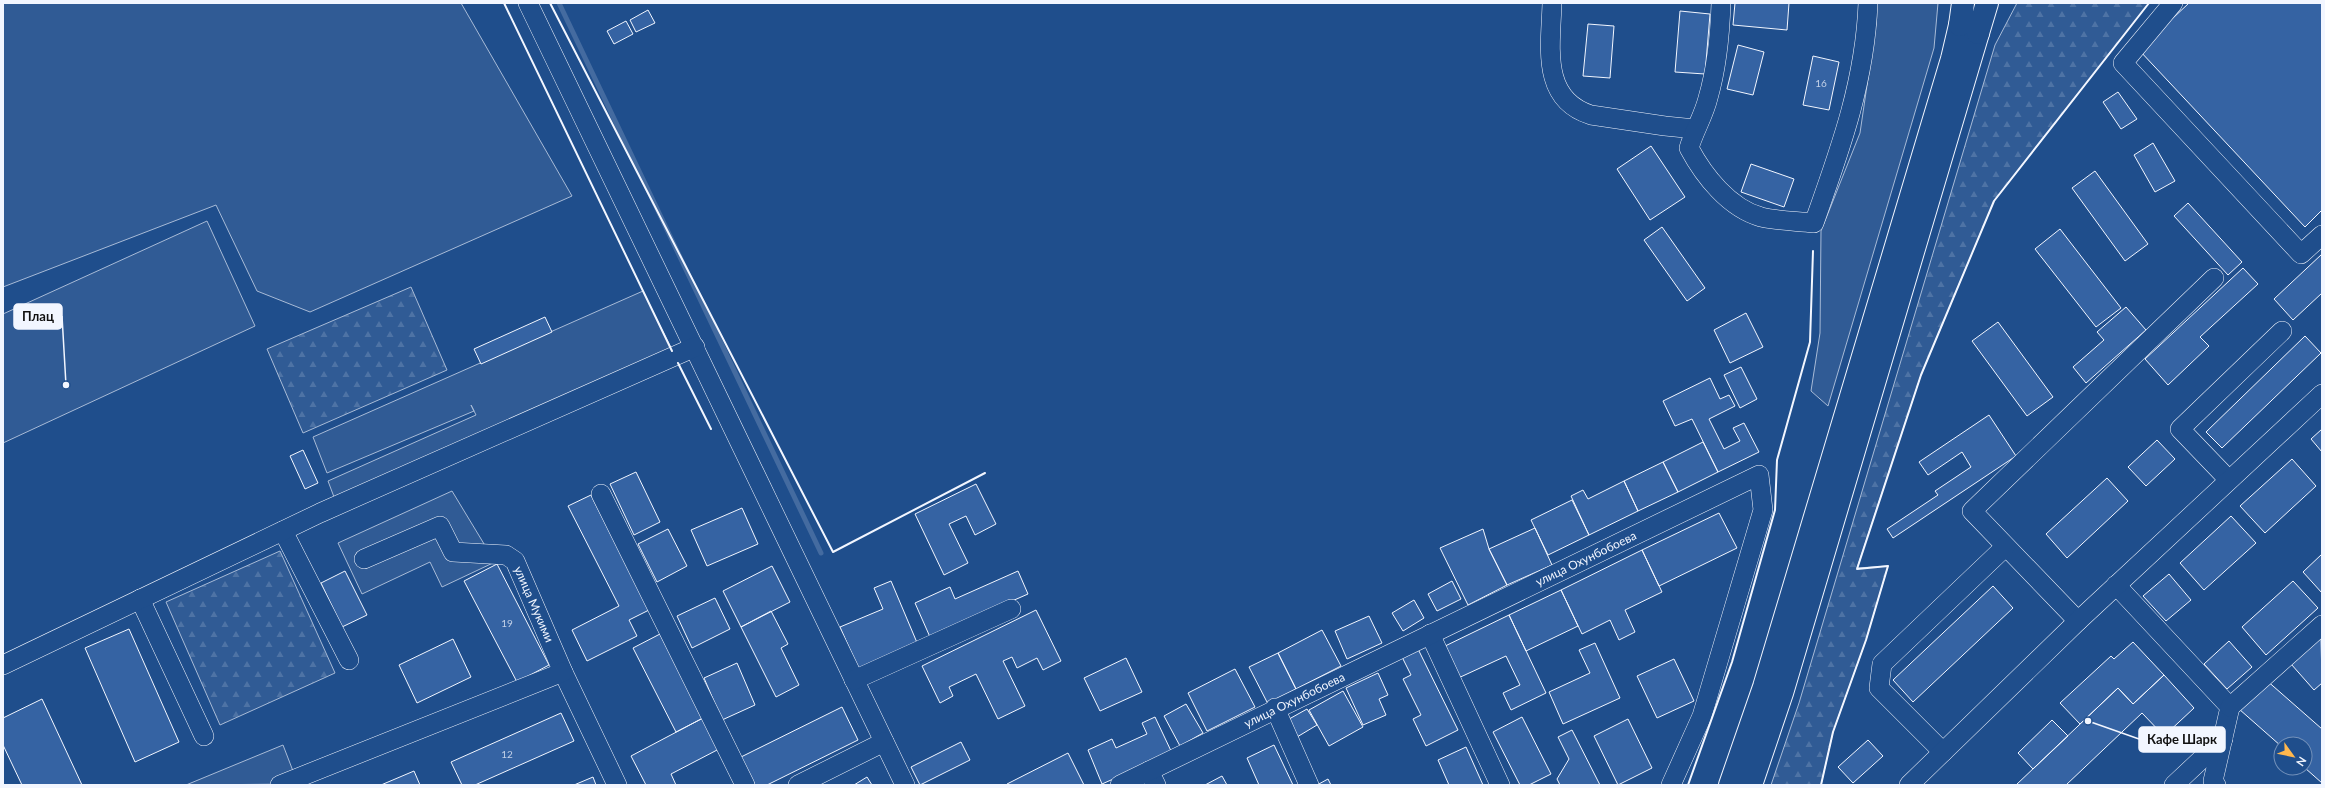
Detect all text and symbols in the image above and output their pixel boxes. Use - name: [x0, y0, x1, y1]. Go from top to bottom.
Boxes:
- house number: 16: [1815, 77, 1827, 89]
- callout: Плац: [14, 304, 62, 329]
- text: Плац: [22, 308, 54, 324]
- street label: улица Охунбобоева: [1533, 528, 1639, 589]
- street label: улица Мукими: [511, 564, 557, 645]
- house number: 19: [501, 617, 513, 629]
- street label: улица Охунбобоева: [1241, 669, 1347, 731]
- callout: Кафе Шарк: [2139, 727, 2225, 752]
- text: Кафе Шарк: [2147, 731, 2217, 747]
- north arrow: [2273, 736, 2313, 776]
- house number: 12: [501, 748, 513, 760]
- text: N: [2294, 755, 2310, 769]

